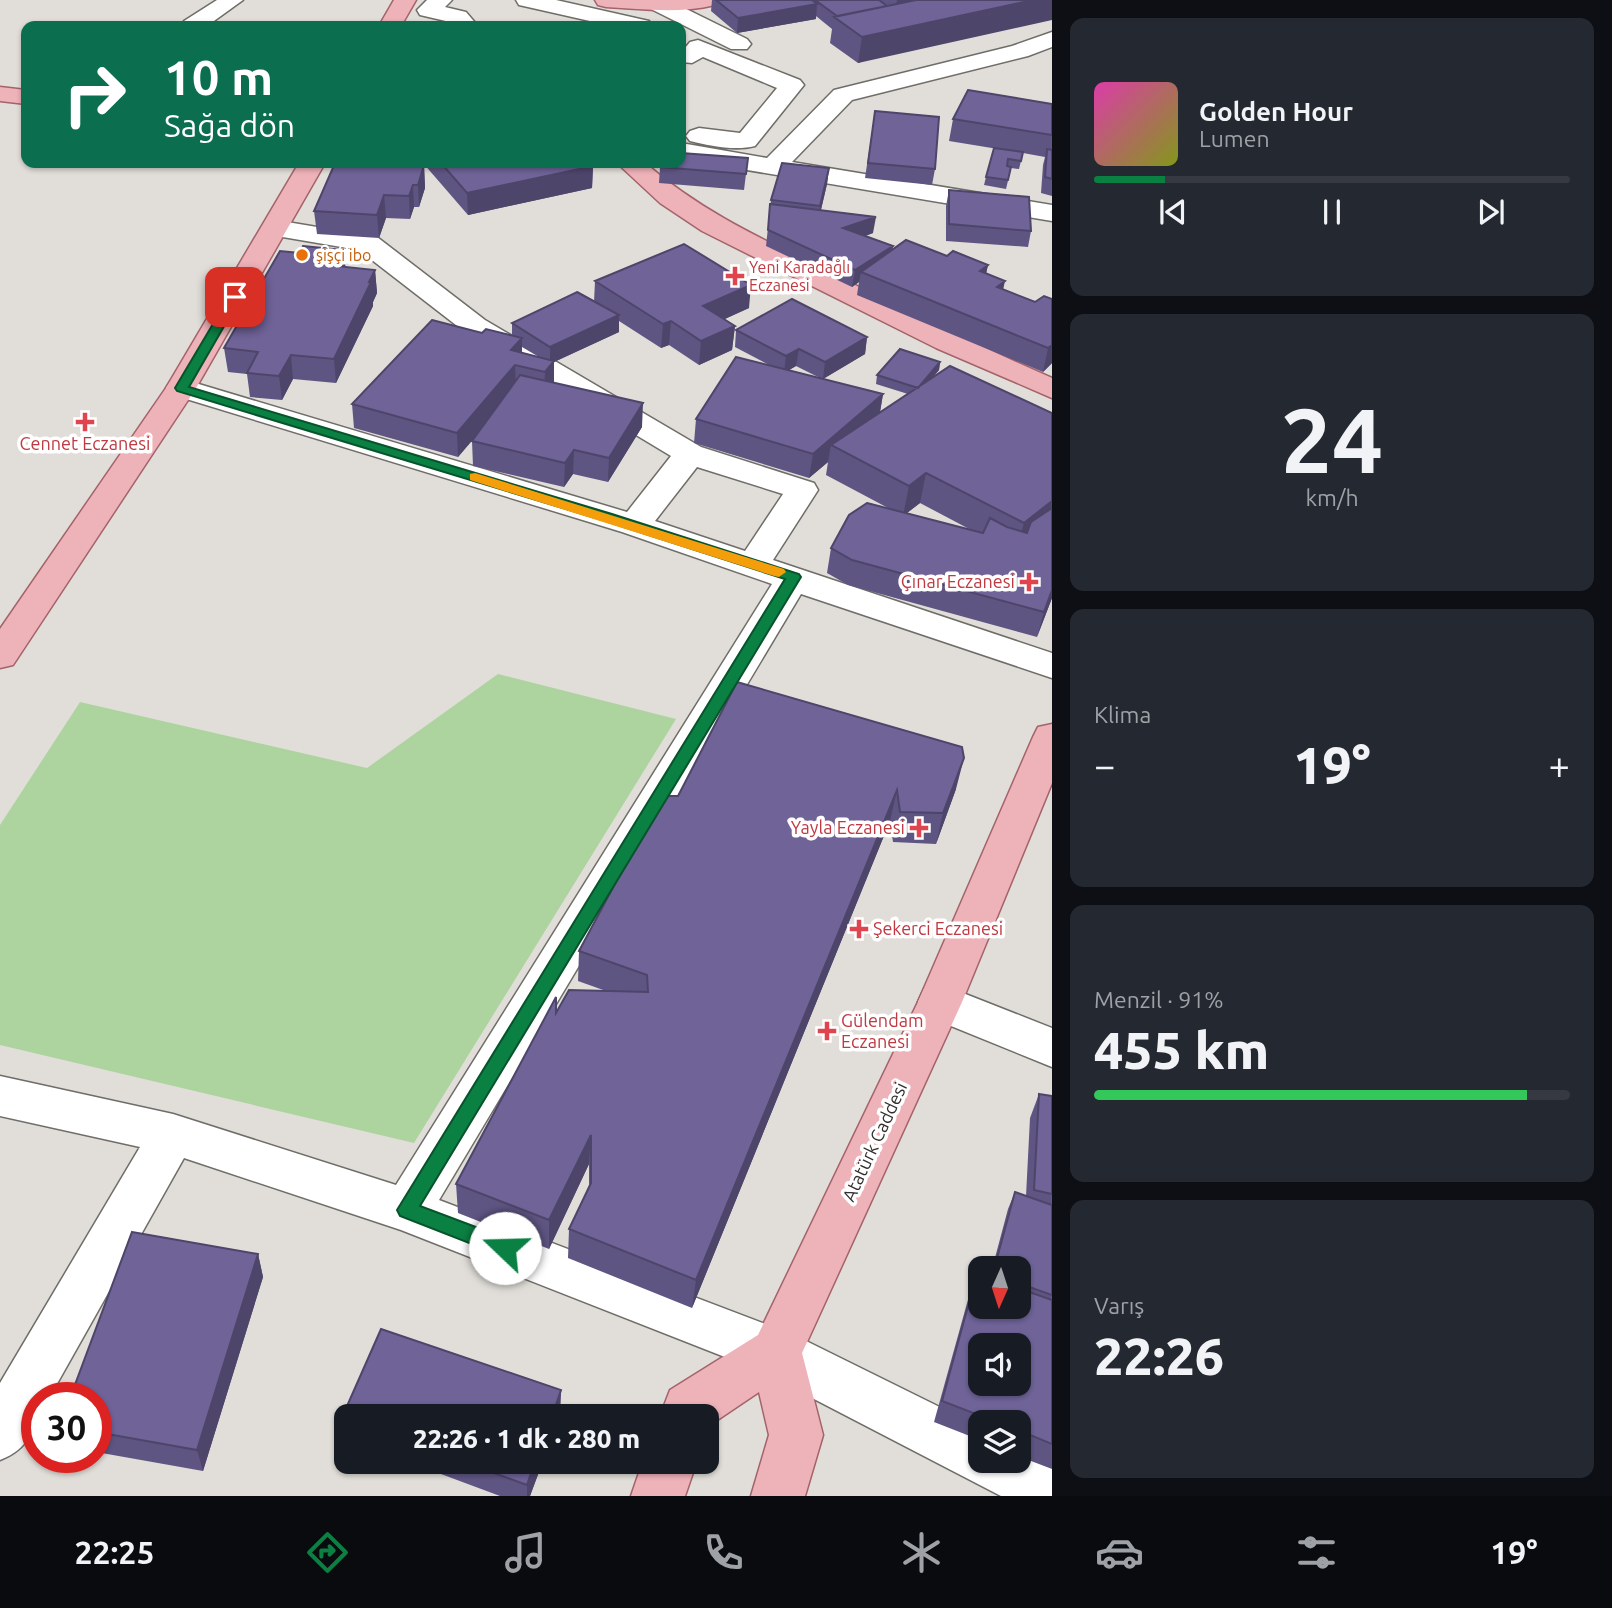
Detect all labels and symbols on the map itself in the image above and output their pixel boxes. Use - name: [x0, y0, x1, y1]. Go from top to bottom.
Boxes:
- place label: şişçi ibo: [316, 246, 371, 264]
- marker: şişçi ibo: [294, 247, 310, 263]
- place label: Yeni Karadağlı Eczanesi: [749, 258, 850, 294]
- pin: [205, 267, 265, 327]
- marker: Yeni Karadağlı Eczanesi: [727, 268, 743, 284]
- marker: Cennet Eczanesi: [77, 414, 93, 430]
- place label: Cennet Eczanesi: [20, 433, 151, 453]
- place label: Çınar Eczanesi: [901, 571, 1015, 591]
- marker: Çınar Eczanesi: [1021, 574, 1037, 590]
- place label: Yayla Eczanesi: [791, 817, 905, 837]
- marker: Yayla Eczanesi: [911, 820, 927, 836]
- place label: Şekerci Eczanesi: [873, 918, 1003, 938]
- marker: Şekerci Eczanesi: [851, 921, 867, 937]
- place label: Gülendam Eczanesi: [841, 1010, 923, 1051]
- marker: Gülendam Eczanesi: [819, 1023, 835, 1039]
- street label: Atatürk Caddesi: [838, 1079, 910, 1204]
- position arrow: [468, 1211, 542, 1285]
- north arrow: [968, 1256, 1031, 1320]
- speed limit sign: 30: [21, 1382, 112, 1473]

